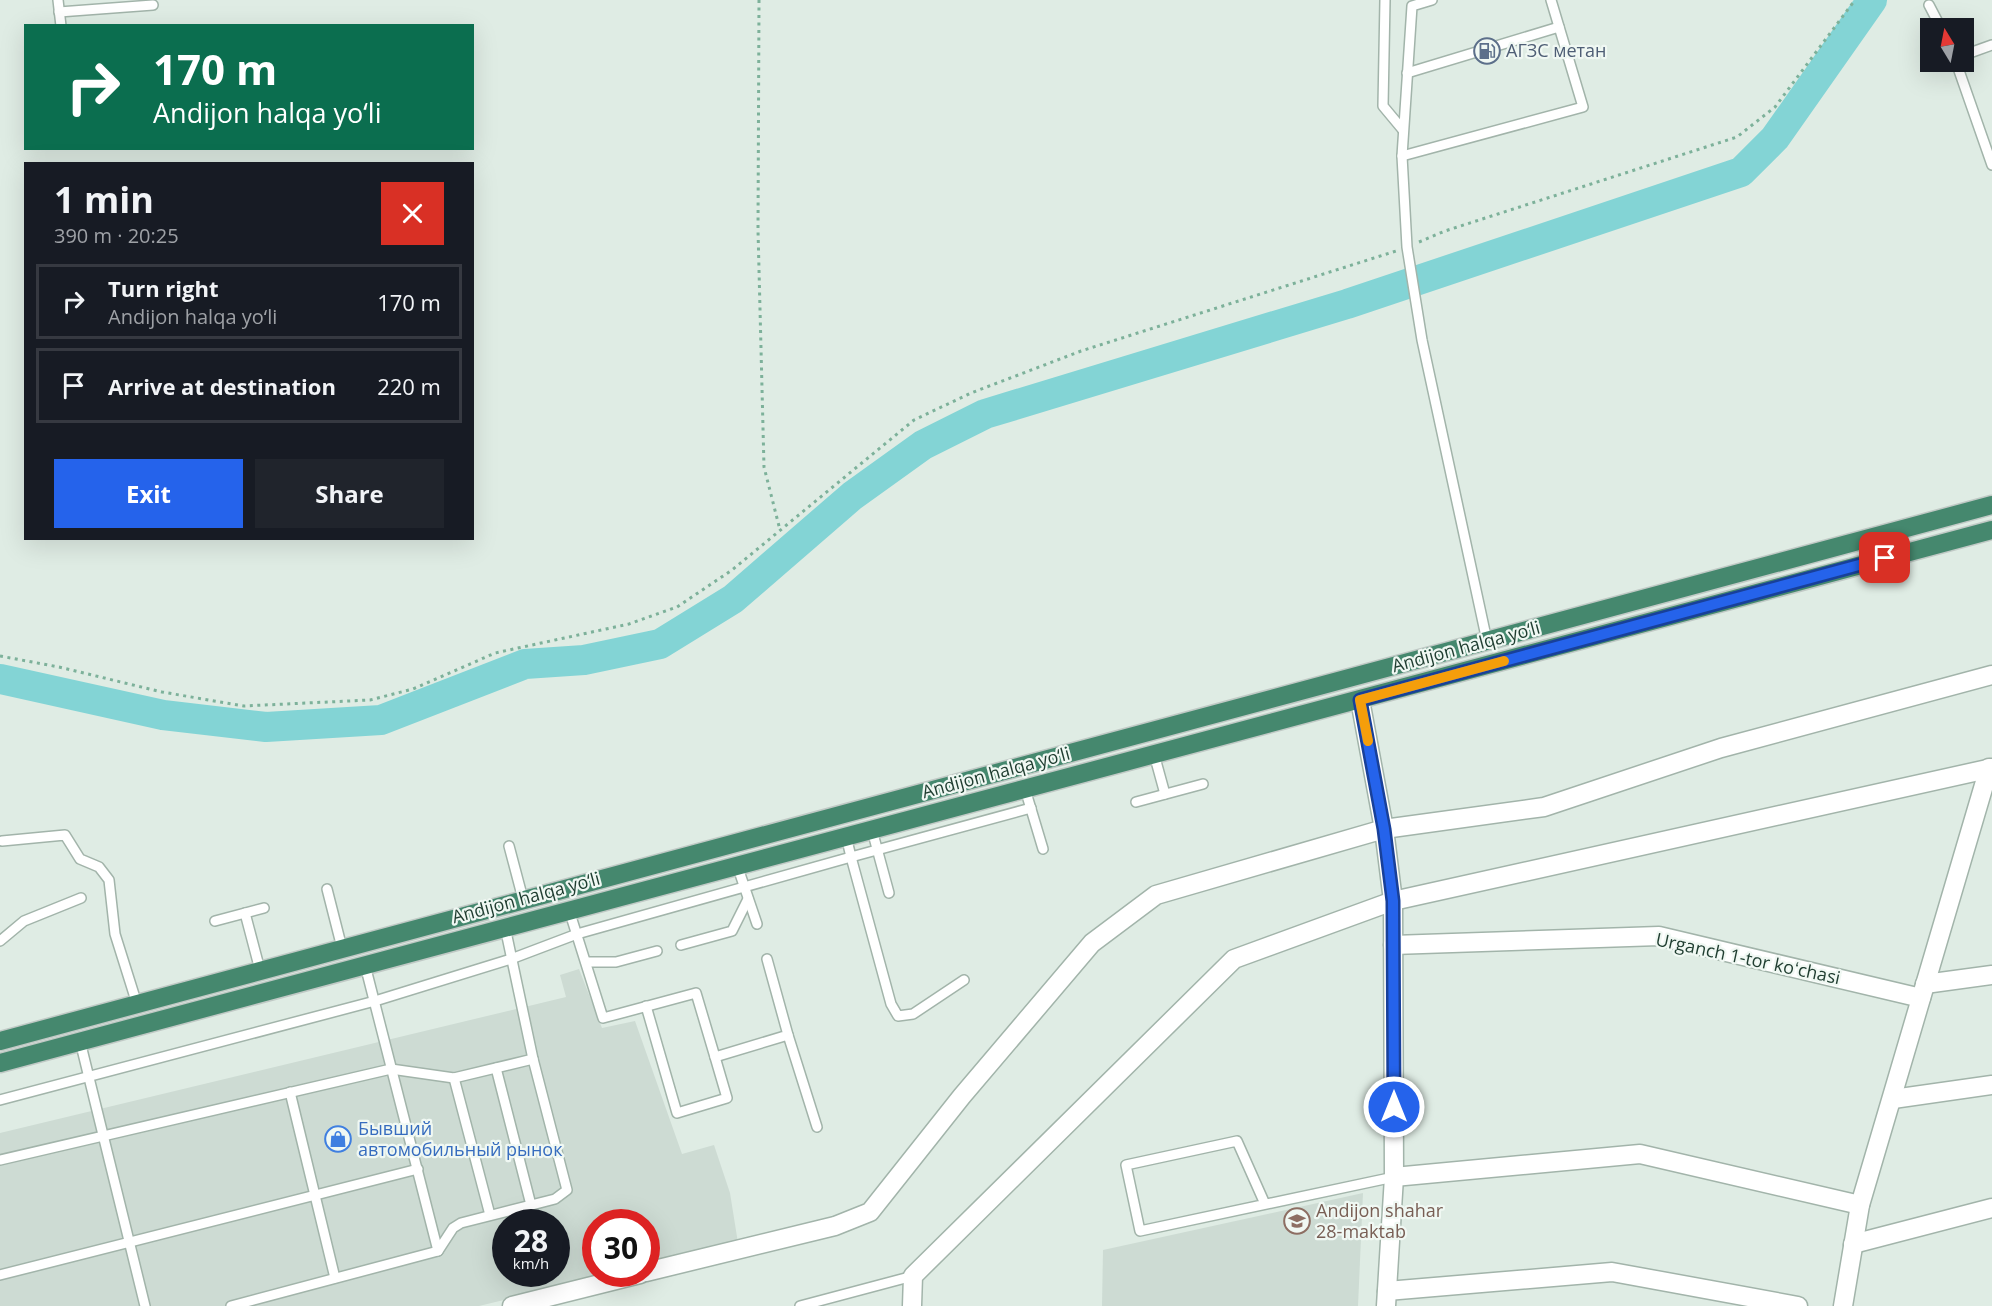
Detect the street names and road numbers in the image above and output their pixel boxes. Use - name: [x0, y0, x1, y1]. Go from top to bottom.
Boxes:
- street label: Andijon halqa yo‘li: [1389, 615, 1542, 677]
- street label: Andijon halqa yo‘li: [919, 741, 1072, 803]
- street label: Andijon halqa yo‘li: [449, 866, 602, 928]
- street label: Urganch 1-tor koʻchasi: [1654, 927, 1843, 989]

